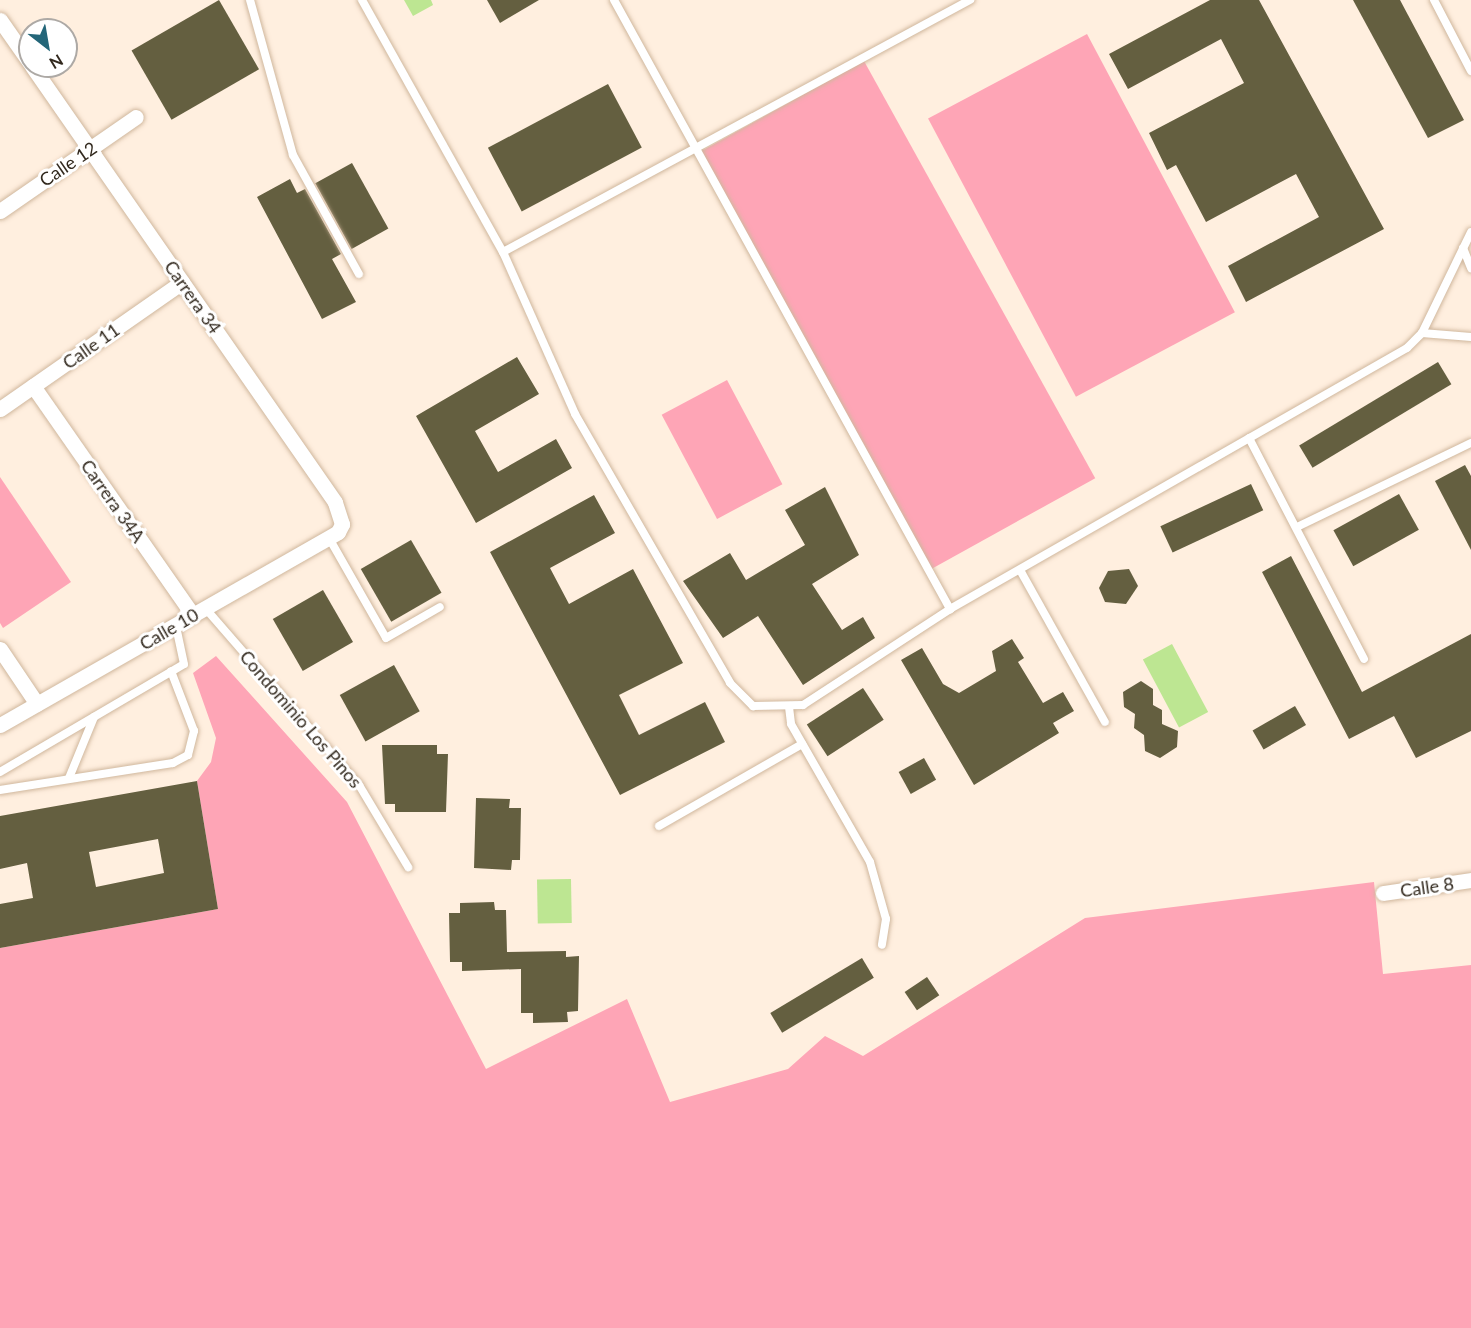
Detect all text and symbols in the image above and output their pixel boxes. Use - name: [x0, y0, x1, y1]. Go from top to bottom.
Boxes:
- north arrow: [18, 18, 78, 78]
- text: N: [46, 51, 67, 73]
- street label: Calle 12: [35, 137, 101, 191]
- street label: Carrera 34: [160, 256, 226, 338]
- street label: Calle 11: [58, 319, 124, 373]
- street label: Carrera 34A: [77, 455, 149, 547]
- street label: Calle 10: [136, 604, 202, 654]
- street label: Condominio Los Pinos: [235, 646, 367, 792]
- street label: Calle 8: [1399, 873, 1455, 901]

